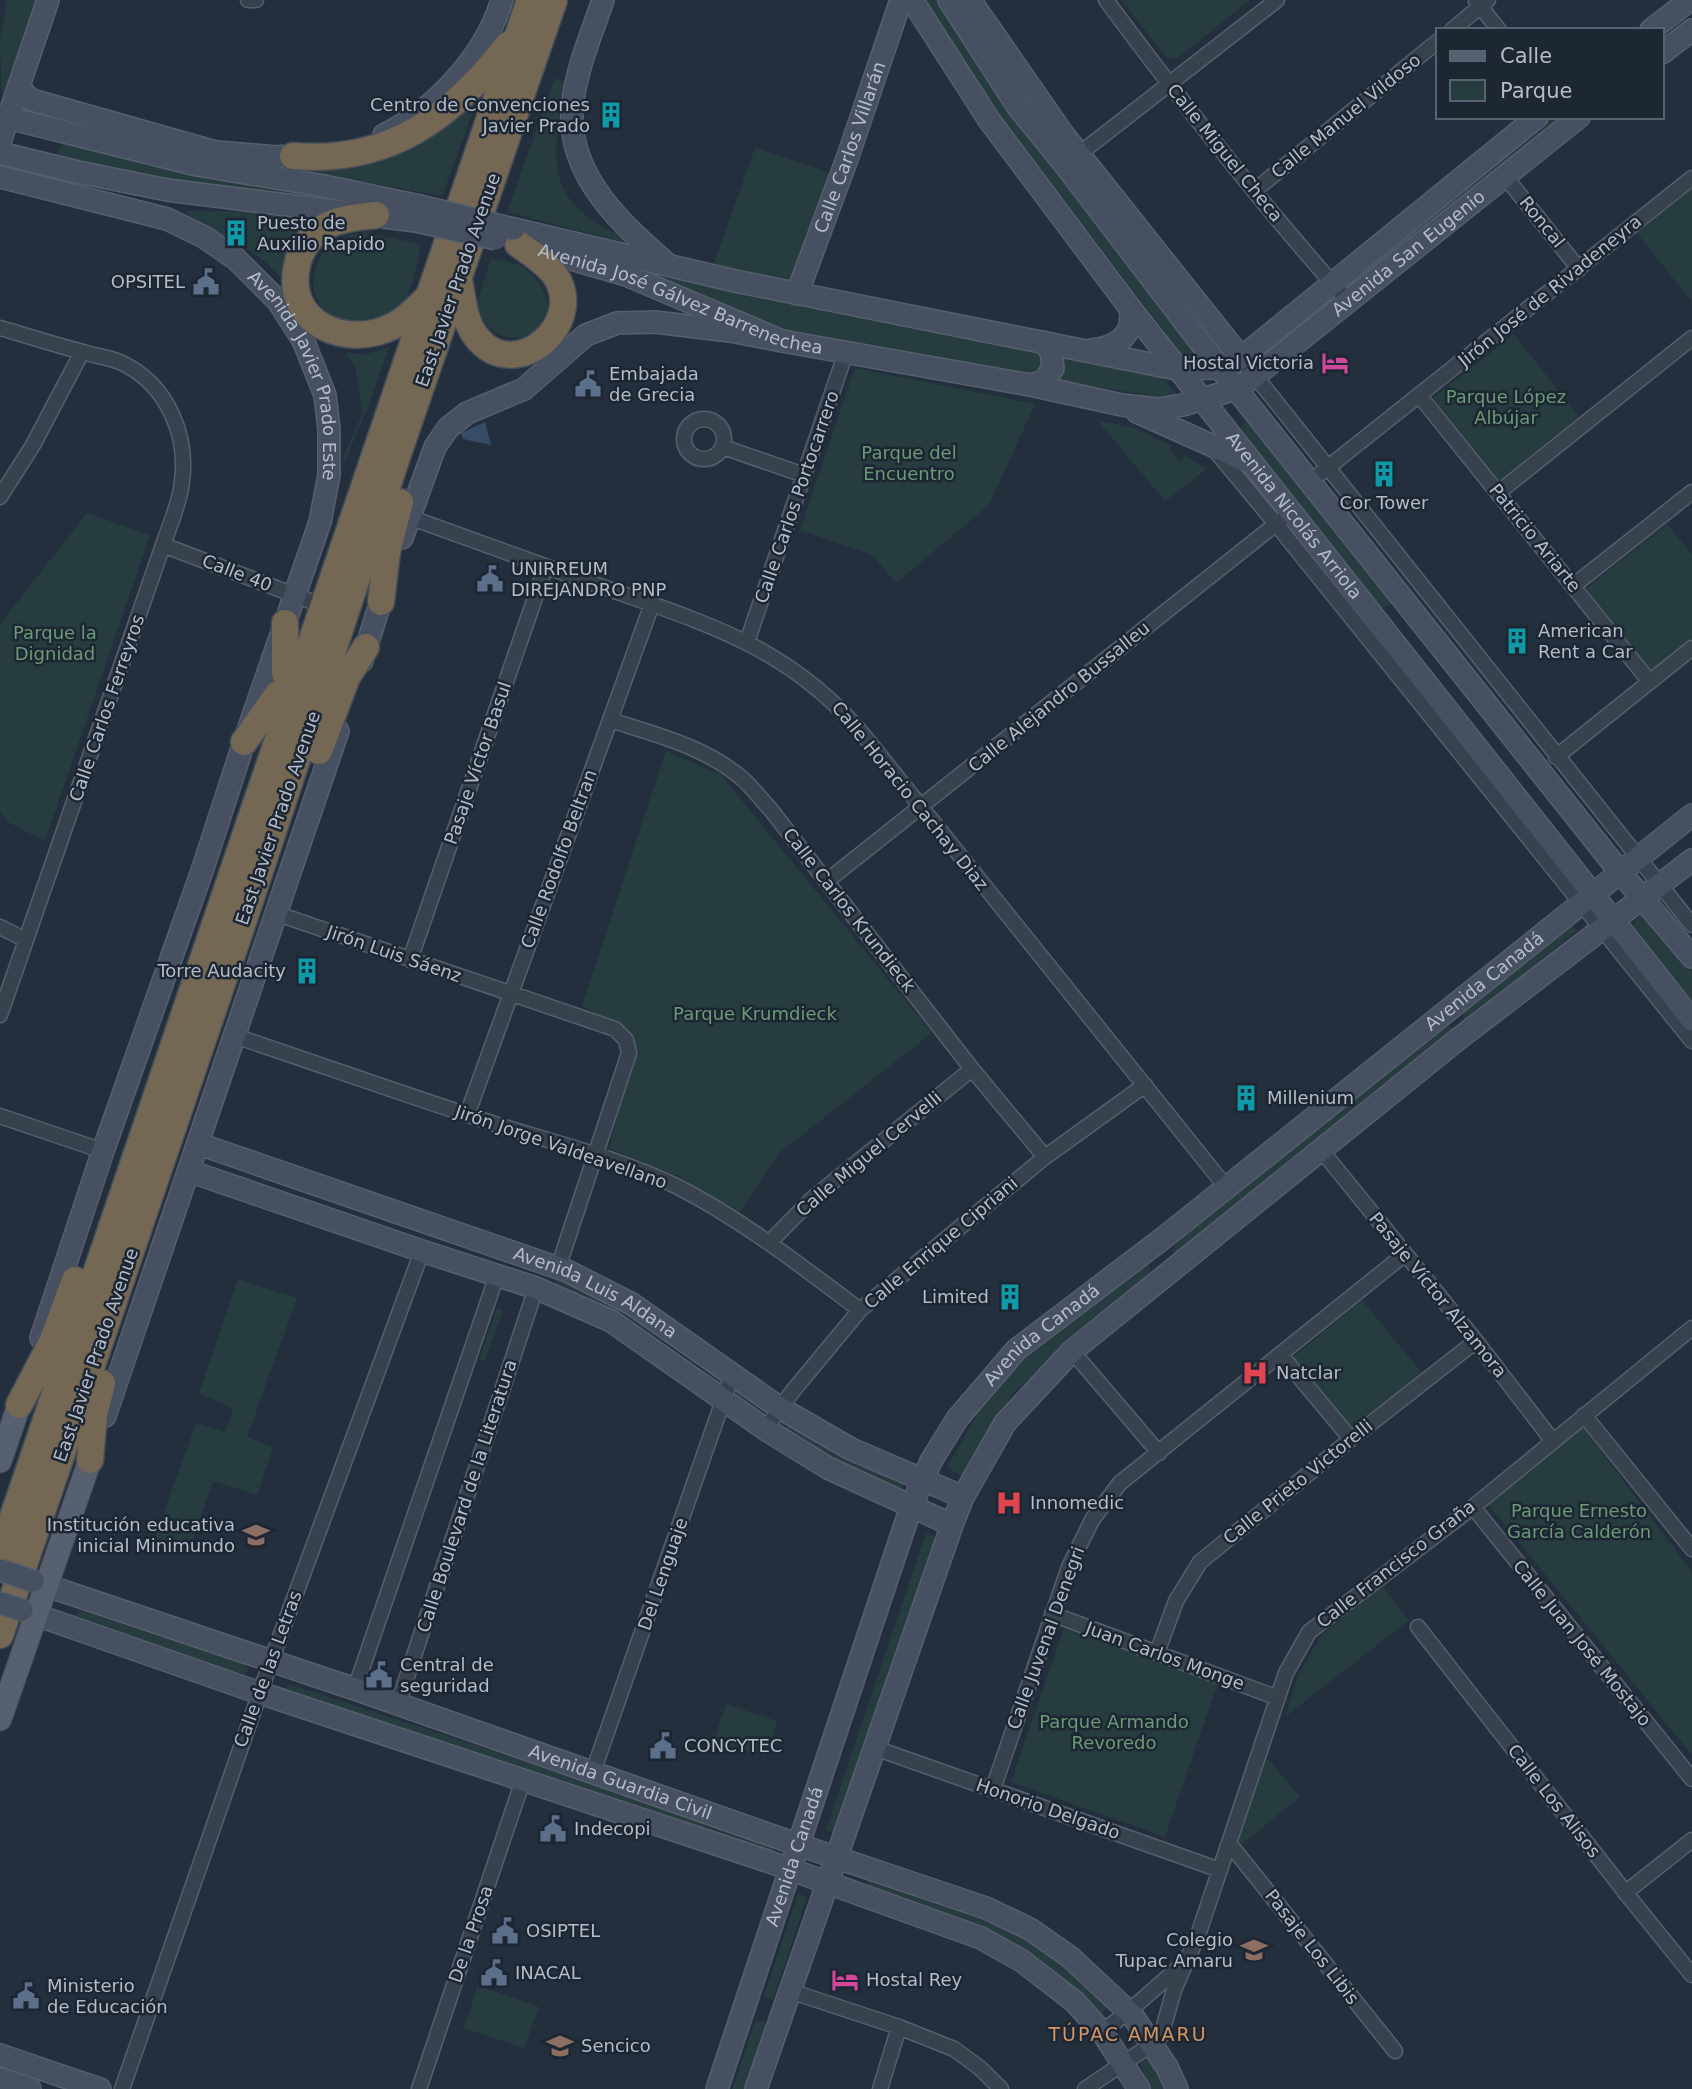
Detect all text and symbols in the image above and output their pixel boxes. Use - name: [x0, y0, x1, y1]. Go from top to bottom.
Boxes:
- legend: [1436, 28, 1664, 119]
- text: Calle: [1500, 44, 1552, 68]
- street label: Calle Manuel Vildoso: [1267, 49, 1425, 182]
- street label: Calle Carlos Villarán: [810, 59, 889, 236]
- street label: Calle Miguel Checa: [1163, 79, 1288, 226]
- text: Parque: [1500, 79, 1572, 103]
- place label: Centro de Convenciones Javier Prado: [370, 94, 590, 136]
- building icon: Centro de Convenciones Javier Prado: [596, 100, 626, 130]
- street label: East Javier Prado Avenue: [411, 170, 504, 390]
- street label: Avenida San Eugenio: [1327, 185, 1489, 320]
- street label: Roncal: [1515, 192, 1569, 252]
- street label: Jirón José de Rivadeneyra: [1453, 210, 1645, 372]
- place label: Puesto de Auxilio Rapido: [257, 212, 385, 254]
- building icon: Puesto de Auxilio Rapido: [221, 218, 251, 248]
- street label: Avenida José Gálvez Barrenechea: [536, 239, 825, 358]
- street label: Avenida Javier Prado Este: [244, 266, 341, 483]
- public building icon: OPSITEL: [191, 267, 221, 297]
- place label: OPSITEL: [111, 271, 185, 292]
- hotel icon: Hostal Victoria: [1320, 348, 1350, 378]
- place label: Hostal Victoria: [1183, 352, 1314, 373]
- place label: Embajada de Grecia: [609, 363, 699, 405]
- public building icon: Embajada de Grecia: [573, 369, 603, 399]
- park label: Parque López Albújar: [1446, 386, 1566, 428]
- street label: Calle Carlos Portocarrero: [750, 388, 843, 606]
- street label: Avenida Nicolás Arriola: [1222, 427, 1367, 603]
- park label: Parque del Encuentro: [861, 442, 957, 484]
- building icon: Cor Tower: [1369, 459, 1399, 489]
- street label: Patricio Ariarte: [1485, 479, 1586, 596]
- place label: Cor Tower: [1340, 492, 1429, 513]
- street label: Calle 40: [199, 550, 275, 595]
- place label: UNIRREUM DIREJANDRO PNP: [511, 558, 666, 600]
- public building icon: UNIRREUM DIREJANDRO PNP: [475, 564, 505, 594]
- street label: Calle Carlos Ferreyros: [65, 612, 148, 804]
- street label: Calle Alejandro Bussalleu: [964, 617, 1154, 776]
- place label: American Rent a Car: [1538, 620, 1633, 662]
- park label: Parque la Dignidad: [13, 622, 97, 664]
- building icon: American Rent a Car: [1502, 626, 1532, 656]
- street label: Pasaje Víctor Basul: [440, 679, 515, 847]
- street label: Calle Horacio Cachay Diaz: [828, 697, 993, 894]
- street label: East Javier Prado Avenue: [231, 708, 324, 928]
- street label: Calle Rodolfo Beltran: [516, 766, 601, 951]
- street label: Calle Carlos Krundieck: [779, 823, 920, 996]
- street label: Jirón Luis Sáenz: [323, 920, 464, 986]
- street label: Avenida Canadá: [1420, 927, 1548, 1035]
- building icon: Torre Audacity: [292, 956, 322, 986]
- place label: Torre Audacity: [156, 960, 286, 981]
- park label: Parque Krumdieck: [673, 1003, 837, 1024]
- building icon: Millenium: [1231, 1083, 1261, 1113]
- street label: Calle Miguel Cervelli: [792, 1087, 946, 1221]
- place label: Millenium: [1267, 1087, 1354, 1108]
- street label: Jirón Jorge Valdeavellano: [451, 1100, 670, 1193]
- street label: Calle Enrique Cipriani: [860, 1172, 1022, 1313]
- street label: Pasaje Víctor Alzamora: [1365, 1208, 1512, 1382]
- street label: Avenida Luis Aldana: [511, 1242, 681, 1342]
- street label: East Javier Prado Avenue: [49, 1245, 142, 1465]
- street label: Avenida Canadá: [979, 1279, 1103, 1390]
- building icon: Limited: [995, 1282, 1025, 1312]
- place label: Limited: [922, 1286, 989, 1307]
- street label: Calle Boulevard de la Literatura: [412, 1357, 521, 1635]
- hospital icon: Natclar: [1240, 1358, 1270, 1388]
- place label: Natclar: [1276, 1362, 1341, 1383]
- street label: Calle Prieto Victorelli: [1219, 1415, 1377, 1548]
- hospital icon: Innomedic: [994, 1488, 1024, 1518]
- place label: Innomedic: [1030, 1492, 1124, 1513]
- street label: Calle Francisco Graña: [1312, 1495, 1479, 1632]
- park label: Parque Ernesto García Calderón: [1507, 1500, 1651, 1542]
- place label: Institución educativa inicial Minimundo: [47, 1514, 235, 1556]
- street label: Del Lenguaje: [633, 1515, 692, 1633]
- school or university icon: Institución educativa inicial Minimundo: [241, 1520, 271, 1550]
- street label: Calle Juvenal Denegri: [1003, 1543, 1088, 1732]
- street label: Calle Juan José Mostajo: [1509, 1555, 1656, 1730]
- street label: Calle de las Letras: [229, 1588, 306, 1750]
- street label: Juan Carlos Monge: [1082, 1617, 1247, 1694]
- place label: Central de seguridad: [400, 1654, 494, 1696]
- public building icon: Central de seguridad: [364, 1660, 394, 1690]
- park label: Parque Armando Revoredo: [1039, 1711, 1189, 1753]
- public building icon: CONCYTEC: [648, 1731, 678, 1761]
- place label: CONCYTEC: [684, 1735, 782, 1756]
- street label: Avenida Guardia Civil: [526, 1740, 715, 1824]
- street label: Calle Los Alisos: [1504, 1740, 1605, 1862]
- street label: Honorio Delgado: [973, 1774, 1123, 1843]
- street label: Avenida Canadá: [761, 1784, 827, 1929]
- public building icon: Indecopi: [538, 1814, 568, 1844]
- place label: Indecopi: [574, 1818, 651, 1839]
- street label: De la Prosa: [444, 1882, 497, 1985]
- street label: Pasaje Los Libis: [1261, 1885, 1364, 2008]
- public building icon: OSIPTEL: [490, 1916, 520, 1946]
- place label: OSIPTEL: [526, 1920, 600, 1941]
- place label: Colegio Tupac Amaru: [1115, 1929, 1233, 1971]
- school or university icon: Colegio Tupac Amaru: [1239, 1935, 1269, 1965]
- public building icon: INACAL: [479, 1958, 509, 1988]
- place label: INACAL: [515, 1962, 581, 1983]
- hotel icon: Hostal Rey: [830, 1965, 860, 1995]
- place label: Hostal Rey: [866, 1969, 963, 1990]
- place label: Ministerio de Educación: [47, 1975, 168, 2017]
- public building icon: Ministerio de Educación: [11, 1981, 41, 2011]
- district label: TÚPAC AMARU: [1047, 2022, 1208, 2045]
- school or university icon: Sencico: [545, 2031, 575, 2061]
- place label: Sencico: [581, 2035, 651, 2056]

